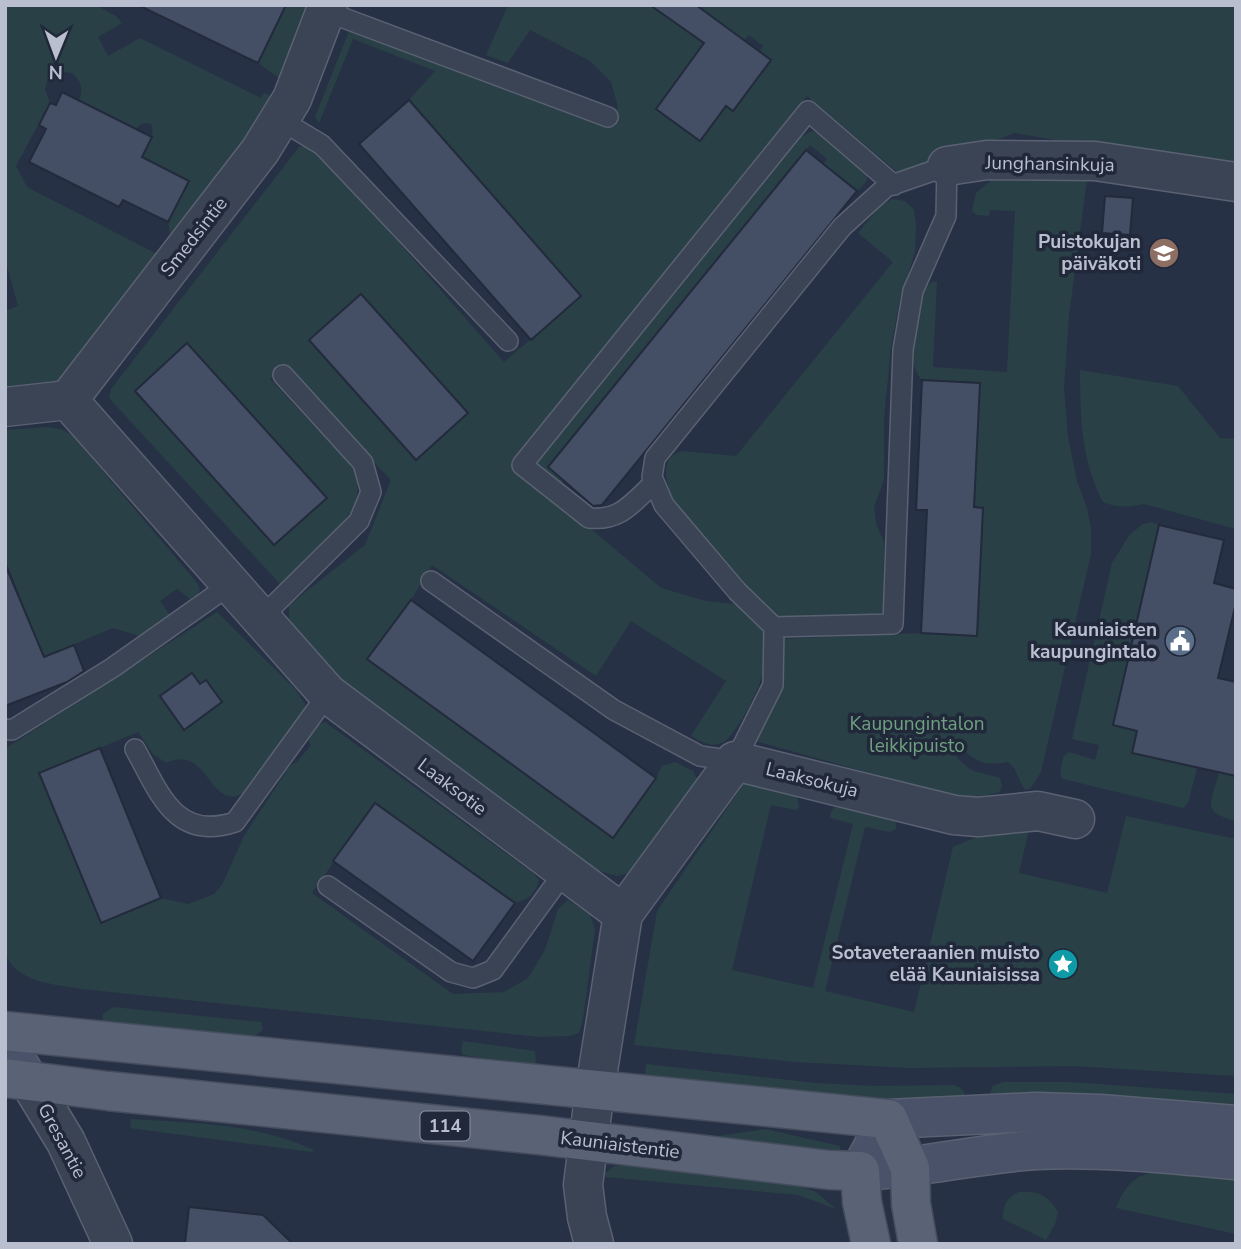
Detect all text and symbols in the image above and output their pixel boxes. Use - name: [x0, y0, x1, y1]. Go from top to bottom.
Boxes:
- north arrow: [21, 21, 91, 91]
- text: N: [48, 59, 63, 85]
- street label: Junghansinkuja: [984, 150, 1115, 178]
- street label: Smedsintie: [155, 192, 233, 282]
- place label: Puistokujan päiväkoti: [1038, 229, 1141, 277]
- school or university icon: Puistokujan päiväkoti: [1147, 236, 1181, 270]
- place label: Kauniaisten kaupungintalo: [1030, 617, 1157, 665]
- public building icon: Kauniaisten kaupungintalo: [1163, 624, 1197, 658]
- park label: Kaupungintalon leikkipuisto: [849, 711, 985, 759]
- street label: Laaksotie: [412, 752, 492, 822]
- street label: Laaksokuja: [763, 756, 861, 804]
- place label: Sotaveteraanien muisto elää Kauniaisissa: [832, 940, 1040, 988]
- place icon: Sotaveteraanien muisto elää Kauniaisissa: [1046, 947, 1080, 981]
- street label: Gresantie: [31, 1099, 93, 1183]
- road number: 114: [420, 1112, 470, 1140]
- street label: Kauniaistentie: [559, 1125, 681, 1165]

